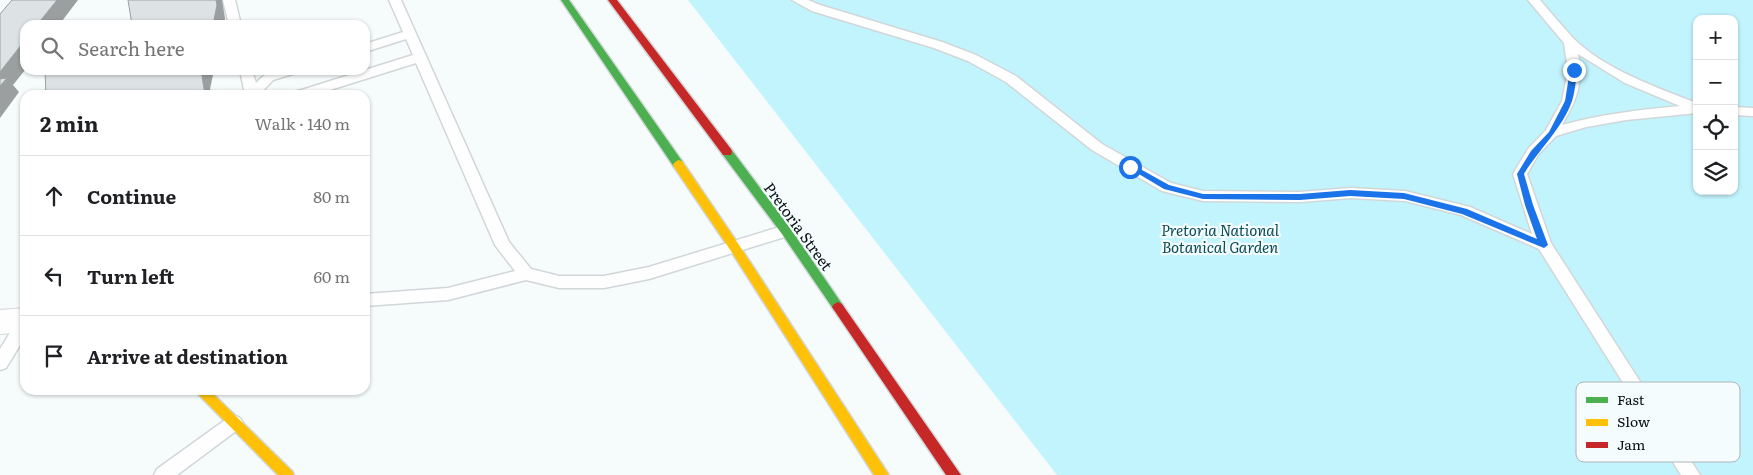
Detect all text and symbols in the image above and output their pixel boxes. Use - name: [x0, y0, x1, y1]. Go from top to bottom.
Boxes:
- map controls: [1693, 15, 1738, 195]
- button: +: [1693, 15, 1738, 60]
- search box: [20, 20, 370, 75]
- icon: search: [38, 34, 66, 62]
- text: Search here: [78, 34, 185, 62]
- route end: [1563, 59, 1586, 82]
- button: −: [1693, 60, 1738, 105]
- button: locate: [1693, 105, 1738, 150]
- text: 2 min: [40, 107, 99, 138]
- text: Walk · 140 m: [255, 111, 350, 135]
- button: layers: [1693, 150, 1738, 195]
- route start: [1119, 156, 1142, 179]
- street label: Pretoria Street: [759, 177, 839, 275]
- icon: ahead: [40, 182, 68, 210]
- text: Continue: [87, 182, 176, 210]
- text: 80 m: [313, 184, 350, 208]
- park label: Pretoria National Botanical Garden: [1161, 218, 1280, 258]
- icon: left: [40, 262, 68, 290]
- text: Turn left: [87, 262, 174, 290]
- text: 60 m: [313, 264, 350, 288]
- icon: arrive: [40, 342, 68, 370]
- text: Arrive at destination: [87, 342, 288, 370]
- legend: [1576, 382, 1740, 462]
- text: Fast: [1617, 389, 1645, 409]
- text: Slow: [1617, 411, 1650, 431]
- text: Jam: [1617, 434, 1646, 454]

